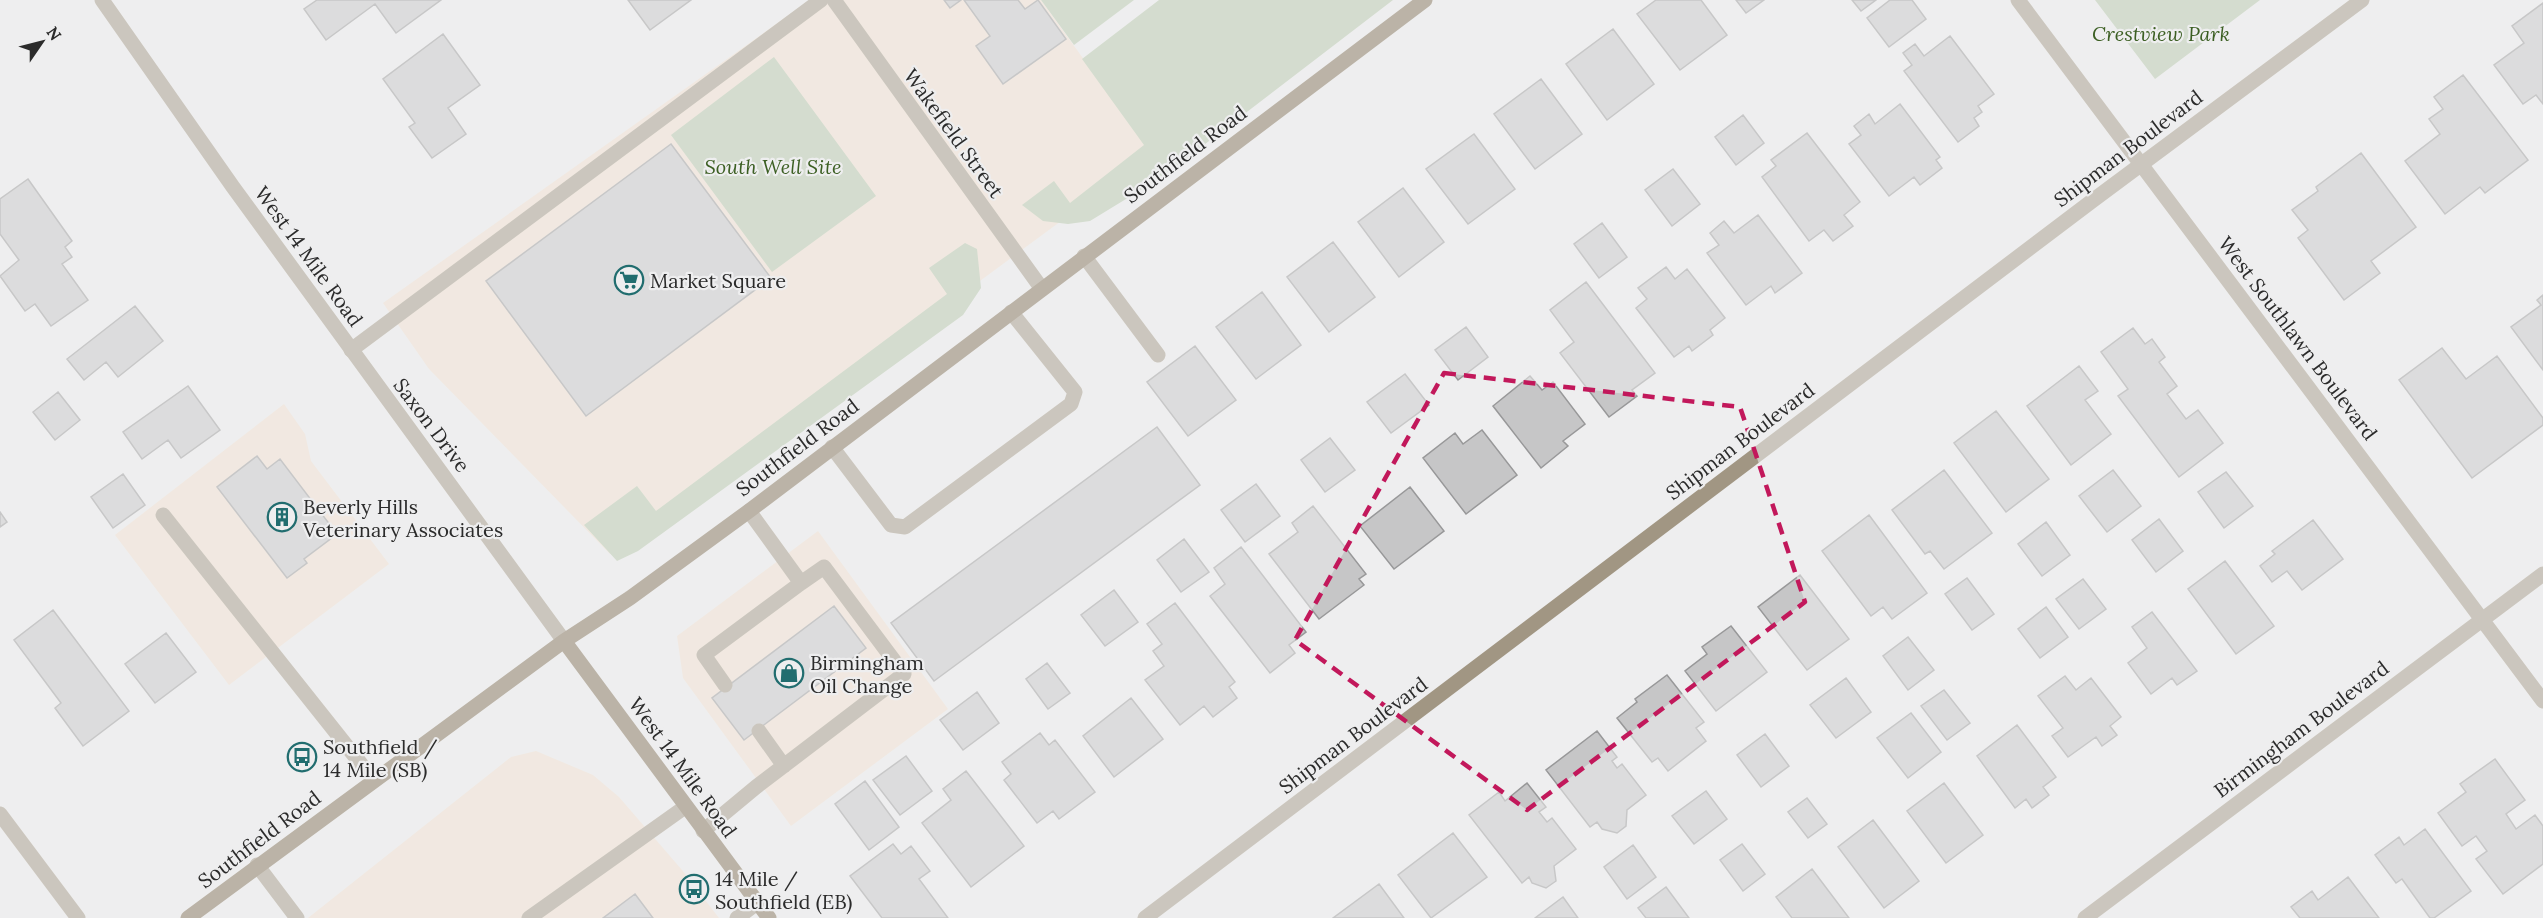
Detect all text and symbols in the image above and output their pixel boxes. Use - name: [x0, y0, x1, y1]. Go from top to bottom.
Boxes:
- north arrow: [12, 12, 72, 72]
- park label: Crestview Park: [2092, 21, 2230, 46]
- text: N: [43, 23, 66, 44]
- street label: Wakefield Street: [899, 64, 1009, 203]
- street label: Shipman Boulevard: [2049, 84, 2207, 212]
- street label: Southfield Road: [1119, 100, 1251, 208]
- park label: South Well Site: [705, 154, 841, 179]
- street label: West 14 Mile Road: [250, 181, 368, 331]
- street label: West Southlawn Boulevard: [2213, 231, 2383, 445]
- supermarket icon: Market Square: [613, 264, 645, 296]
- place label: Market Square: [650, 268, 786, 293]
- street label: Saxon Drive: [389, 373, 476, 477]
- street label: Shipman Boulevard: [1661, 377, 1819, 505]
- street label: Southfield Road: [731, 393, 863, 501]
- place label: Beverly Hills Veterinary Associates: [302, 494, 503, 542]
- building icon: Beverly Hills Veterinary Associates: [266, 501, 298, 533]
- place label: Birmingham Oil Change: [810, 650, 924, 698]
- street label: Birmingham Boulevard: [2209, 655, 2393, 803]
- shop icon: Birmingham Oil Change: [773, 657, 805, 689]
- street label: Shipman Boulevard: [1274, 671, 1432, 799]
- street label: West 14 Mile Road: [624, 692, 742, 842]
- place label: Southfield / 14 Mile (SB): [323, 734, 438, 783]
- bus stop icon: Southfield / 14 Mile (SB): [286, 741, 318, 773]
- street label: Southfield Road: [193, 785, 325, 893]
- place label: 14 Mile / Southfield (EB): [715, 866, 852, 915]
- bus stop icon: 14 Mile / Southfield (EB): [678, 873, 710, 905]

